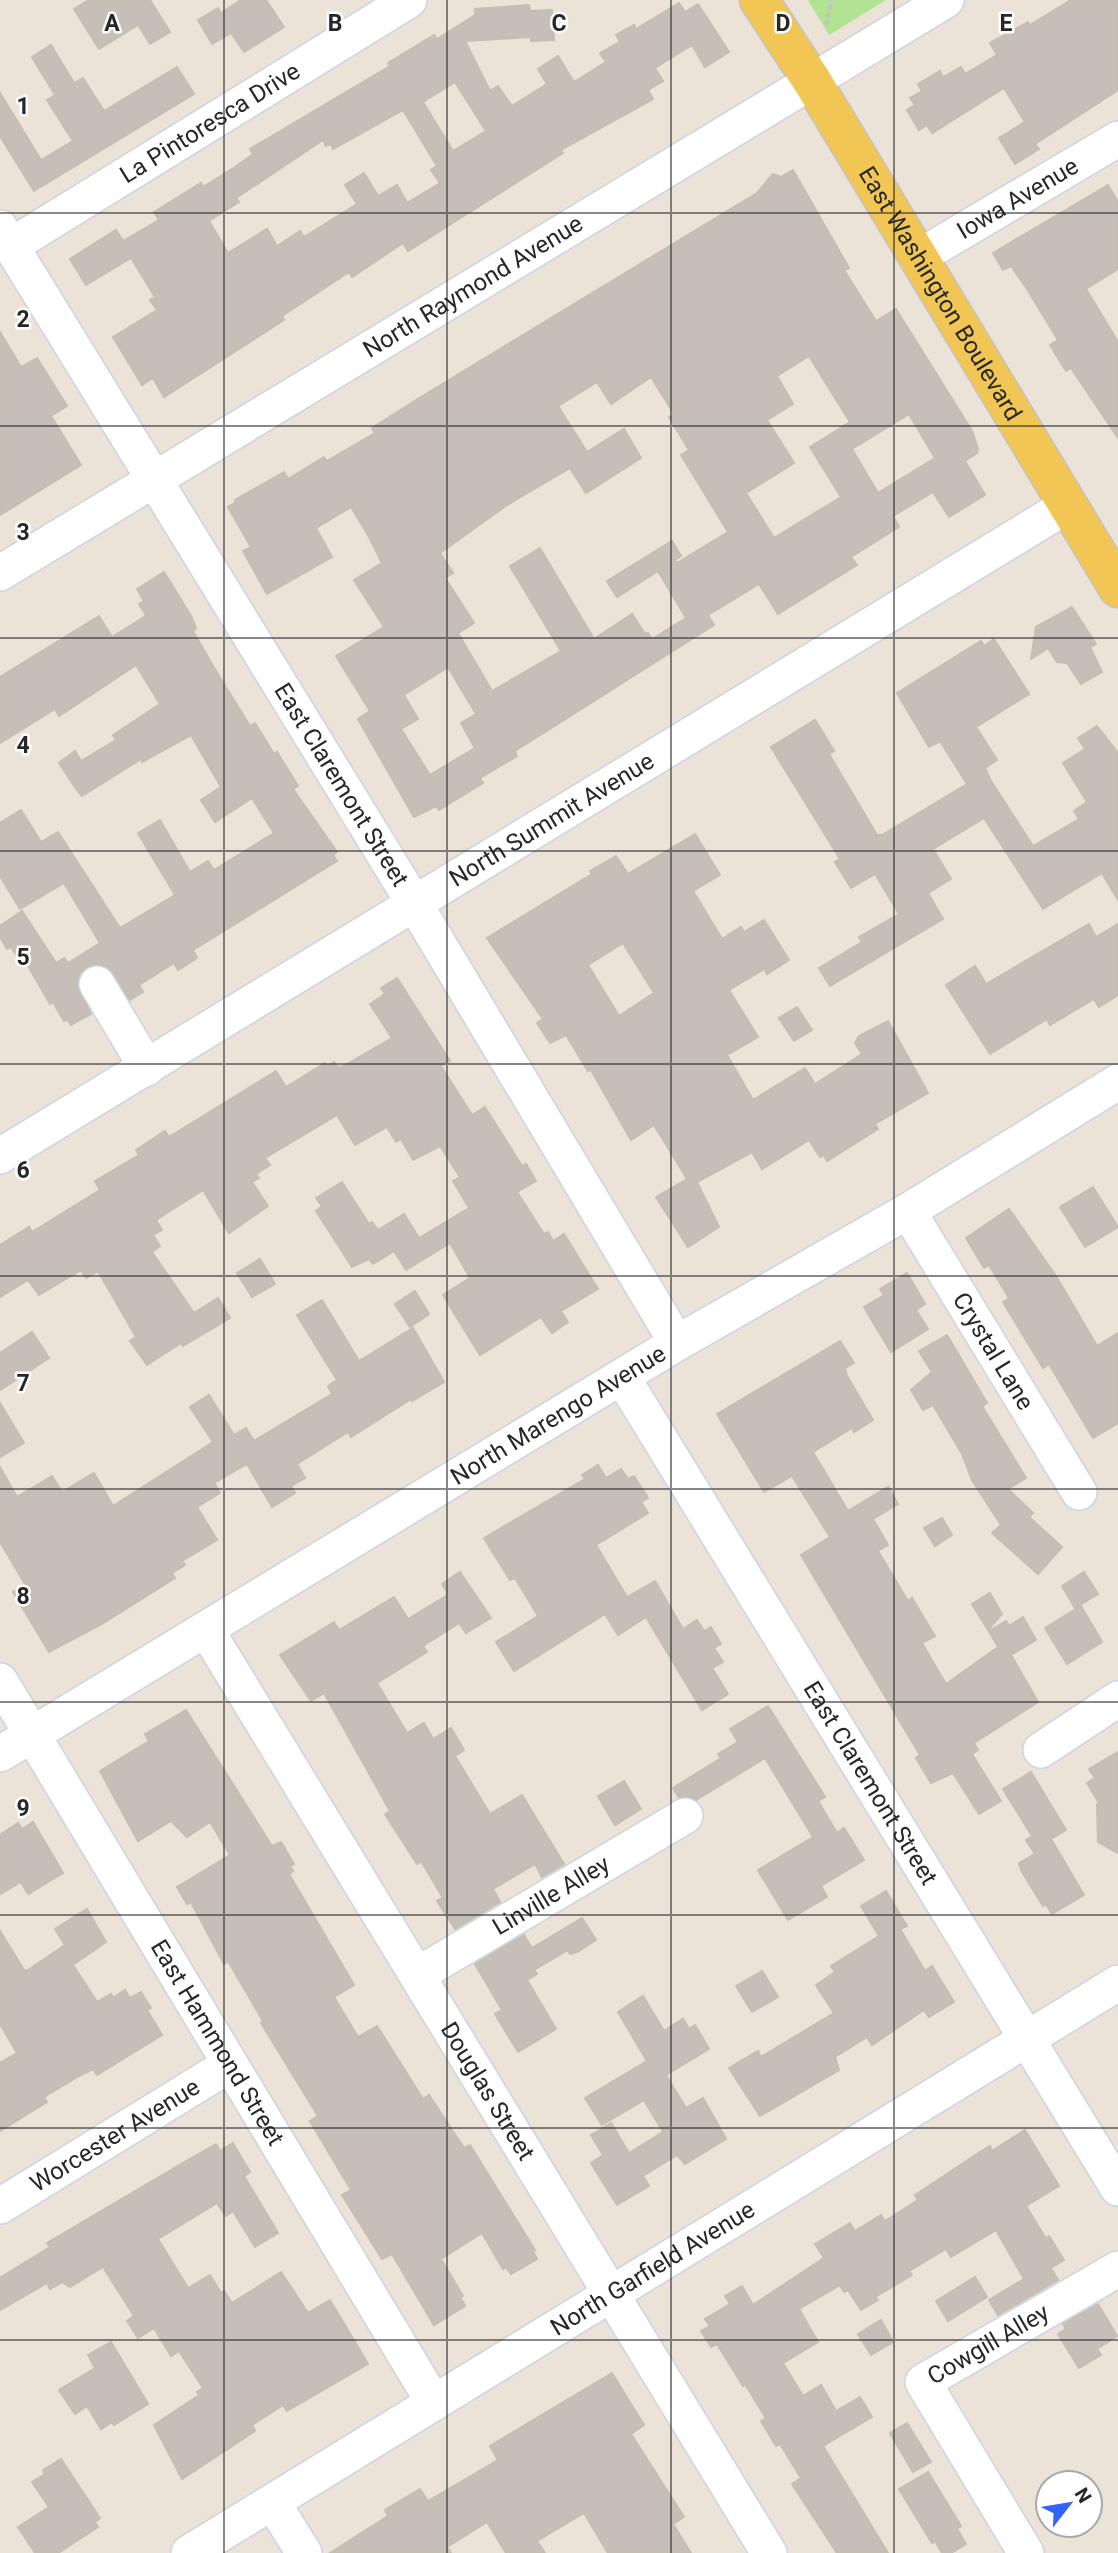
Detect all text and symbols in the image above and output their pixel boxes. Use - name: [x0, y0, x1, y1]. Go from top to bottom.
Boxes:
- text: A: [104, 10, 120, 37]
- text: B: [328, 10, 342, 37]
- text: C: [551, 10, 567, 37]
- text: D: [776, 10, 790, 37]
- text: E: [1000, 10, 1013, 37]
- street label: La Pintoresca Drive: [115, 57, 305, 189]
- text: 1: [16, 93, 30, 120]
- street label: Iowa Avenue: [952, 152, 1083, 245]
- street label: East Washington Boulevard: [853, 161, 1028, 426]
- street label: North Raymond Avenue: [358, 209, 588, 364]
- text: 2: [16, 306, 30, 333]
- text: 3: [16, 519, 30, 546]
- street label: East Claremont Street: [268, 678, 414, 892]
- text: 4: [16, 732, 30, 759]
- street label: North Summit Avenue: [444, 747, 659, 893]
- text: 5: [16, 944, 30, 971]
- text: 6: [16, 1157, 30, 1184]
- street label: Crystal Lane: [947, 1287, 1040, 1415]
- street label: North Marengo Avenue: [446, 1339, 671, 1491]
- text: 7: [16, 1370, 30, 1397]
- text: 8: [16, 1583, 30, 1610]
- street label: East Claremont Street: [798, 1676, 943, 1890]
- text: 9: [16, 1795, 30, 1822]
- street label: Linville Alley: [488, 1850, 615, 1941]
- street label: East Hammond Street: [145, 1935, 290, 2151]
- street label: Douglas Street: [435, 2017, 540, 2166]
- street label: Worcester Avenue: [25, 2073, 205, 2198]
- street label: North Garfield Avenue: [546, 2195, 760, 2342]
- street label: Cowgill Alley: [923, 2298, 1054, 2390]
- north arrow: [1034, 2469, 1104, 2539]
- text: N: [1070, 2484, 1096, 2507]

